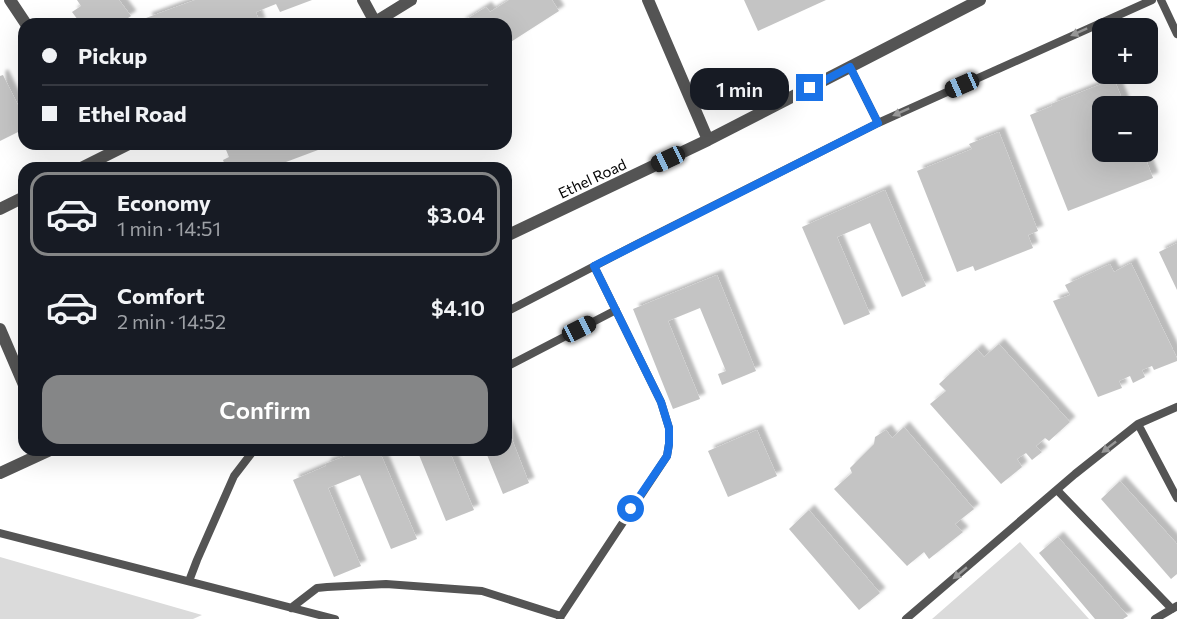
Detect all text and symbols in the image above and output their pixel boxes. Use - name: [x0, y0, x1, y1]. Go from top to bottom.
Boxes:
- map controls: [1092, 18, 1158, 162]
- button: +: [1092, 18, 1158, 84]
- one-way arrow: [1071, 28, 1088, 37]
- text: Pickup: [78, 42, 147, 69]
- callout: 1 min: [690, 67, 789, 109]
- car: [942, 69, 982, 101]
- route end: [796, 74, 823, 101]
- text: 1 min: [716, 77, 763, 101]
- button: −: [1092, 96, 1158, 162]
- text: Ethel Road: [78, 100, 187, 127]
- one-way arrow: [892, 107, 910, 117]
- car: [648, 143, 688, 175]
- street label: Ethel Road: [555, 154, 629, 202]
- icon: car: [45, 187, 99, 241]
- text: Economy: [117, 189, 211, 216]
- text: $3.04: [427, 201, 485, 228]
- text: 1 min · 14:51: [117, 216, 221, 240]
- icon: car: [45, 280, 99, 334]
- text: Comfort: [117, 282, 205, 309]
- text: $4.10: [431, 294, 485, 321]
- text: 2 min · 14:52: [117, 309, 226, 333]
- car: [559, 313, 599, 345]
- button: Confirm: [42, 375, 488, 444]
- one-way arrow: [1102, 440, 1117, 453]
- route start: [617, 495, 644, 522]
- one-way arrow: [953, 566, 968, 579]

